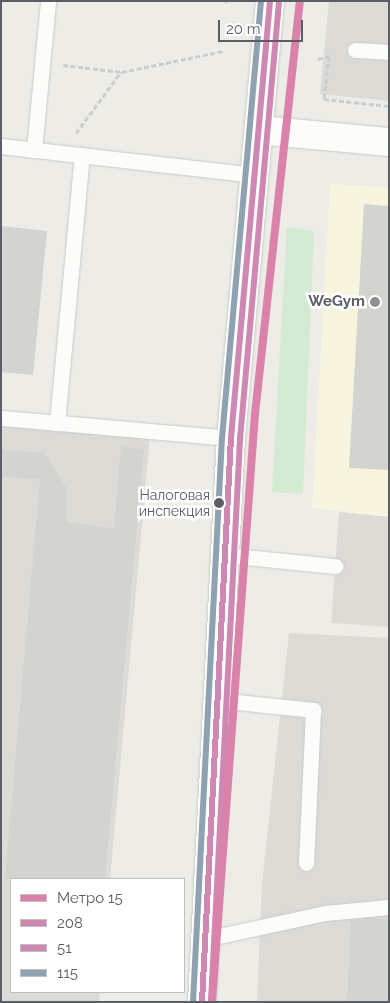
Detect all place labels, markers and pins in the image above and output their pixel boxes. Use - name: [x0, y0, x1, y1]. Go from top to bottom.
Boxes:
- place label: WeGym: [308, 293, 365, 311]
- marker: WeGym: [369, 296, 381, 308]
- place label: Налоговая инспекция: [139, 487, 210, 520]
- marker: Налоговая инспекция: [214, 498, 224, 508]

